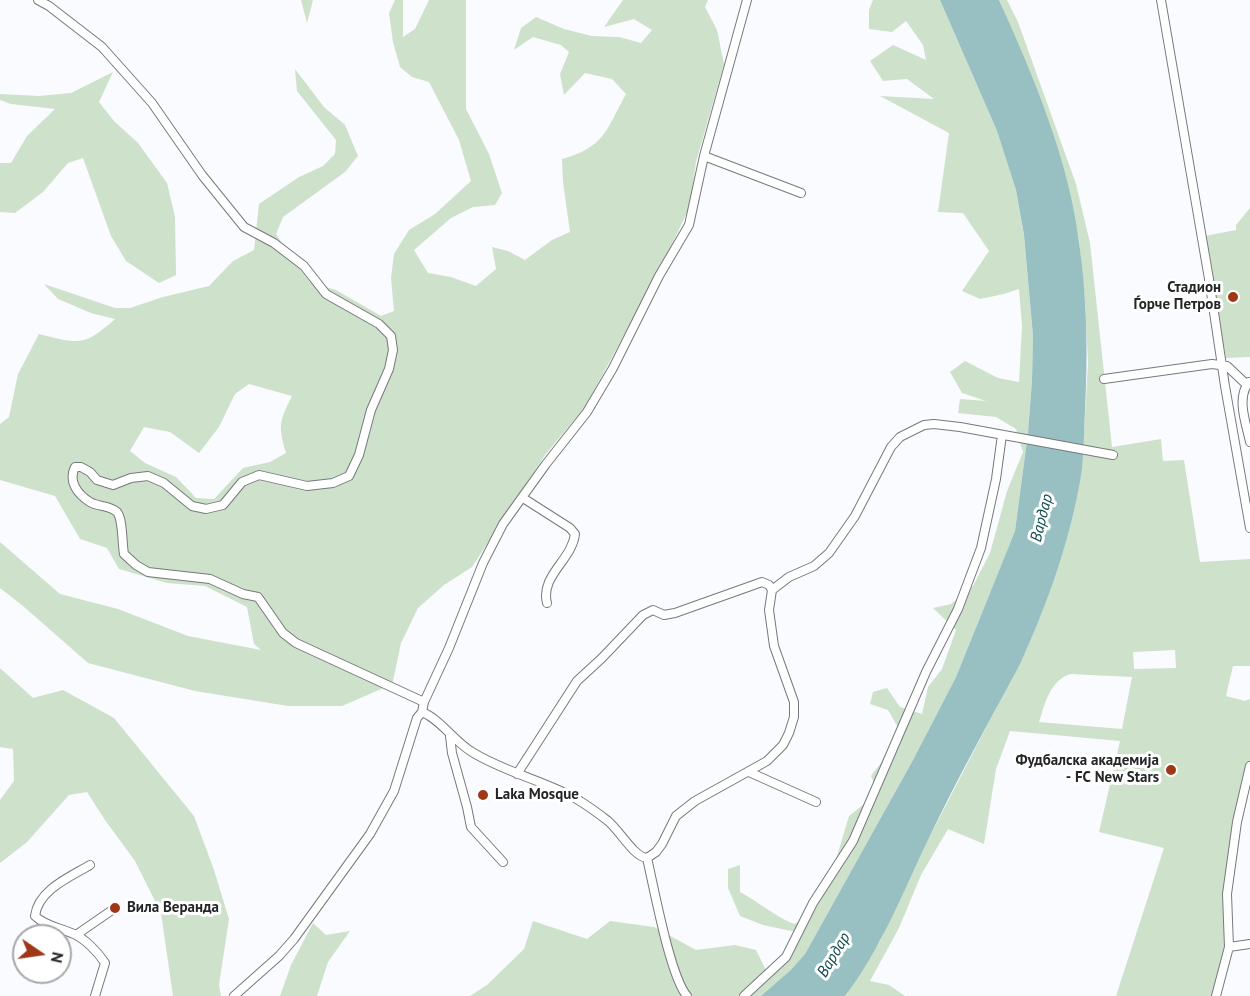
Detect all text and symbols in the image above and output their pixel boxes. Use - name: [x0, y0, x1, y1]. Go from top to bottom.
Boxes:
- place label: Стадион Ѓорче Петров: [1134, 279, 1221, 314]
- marker: Стадион Ѓорче Петров: [1226, 290, 1240, 304]
- water label: Вардар: [1027, 492, 1057, 544]
- place label: Фудбалска академија - FC New Stars: [1016, 752, 1159, 787]
- marker: Фудбалска академија - FC New Stars: [1164, 763, 1178, 777]
- place label: Laka Mosque: [495, 786, 579, 804]
- marker: Laka Mosque: [476, 788, 490, 802]
- place label: Вила Веранда: [127, 899, 219, 917]
- marker: Вила Веранда: [108, 901, 122, 915]
- north arrow: [12, 924, 72, 984]
- water label: Вардар: [813, 929, 855, 981]
- text: N: [47, 950, 69, 965]

